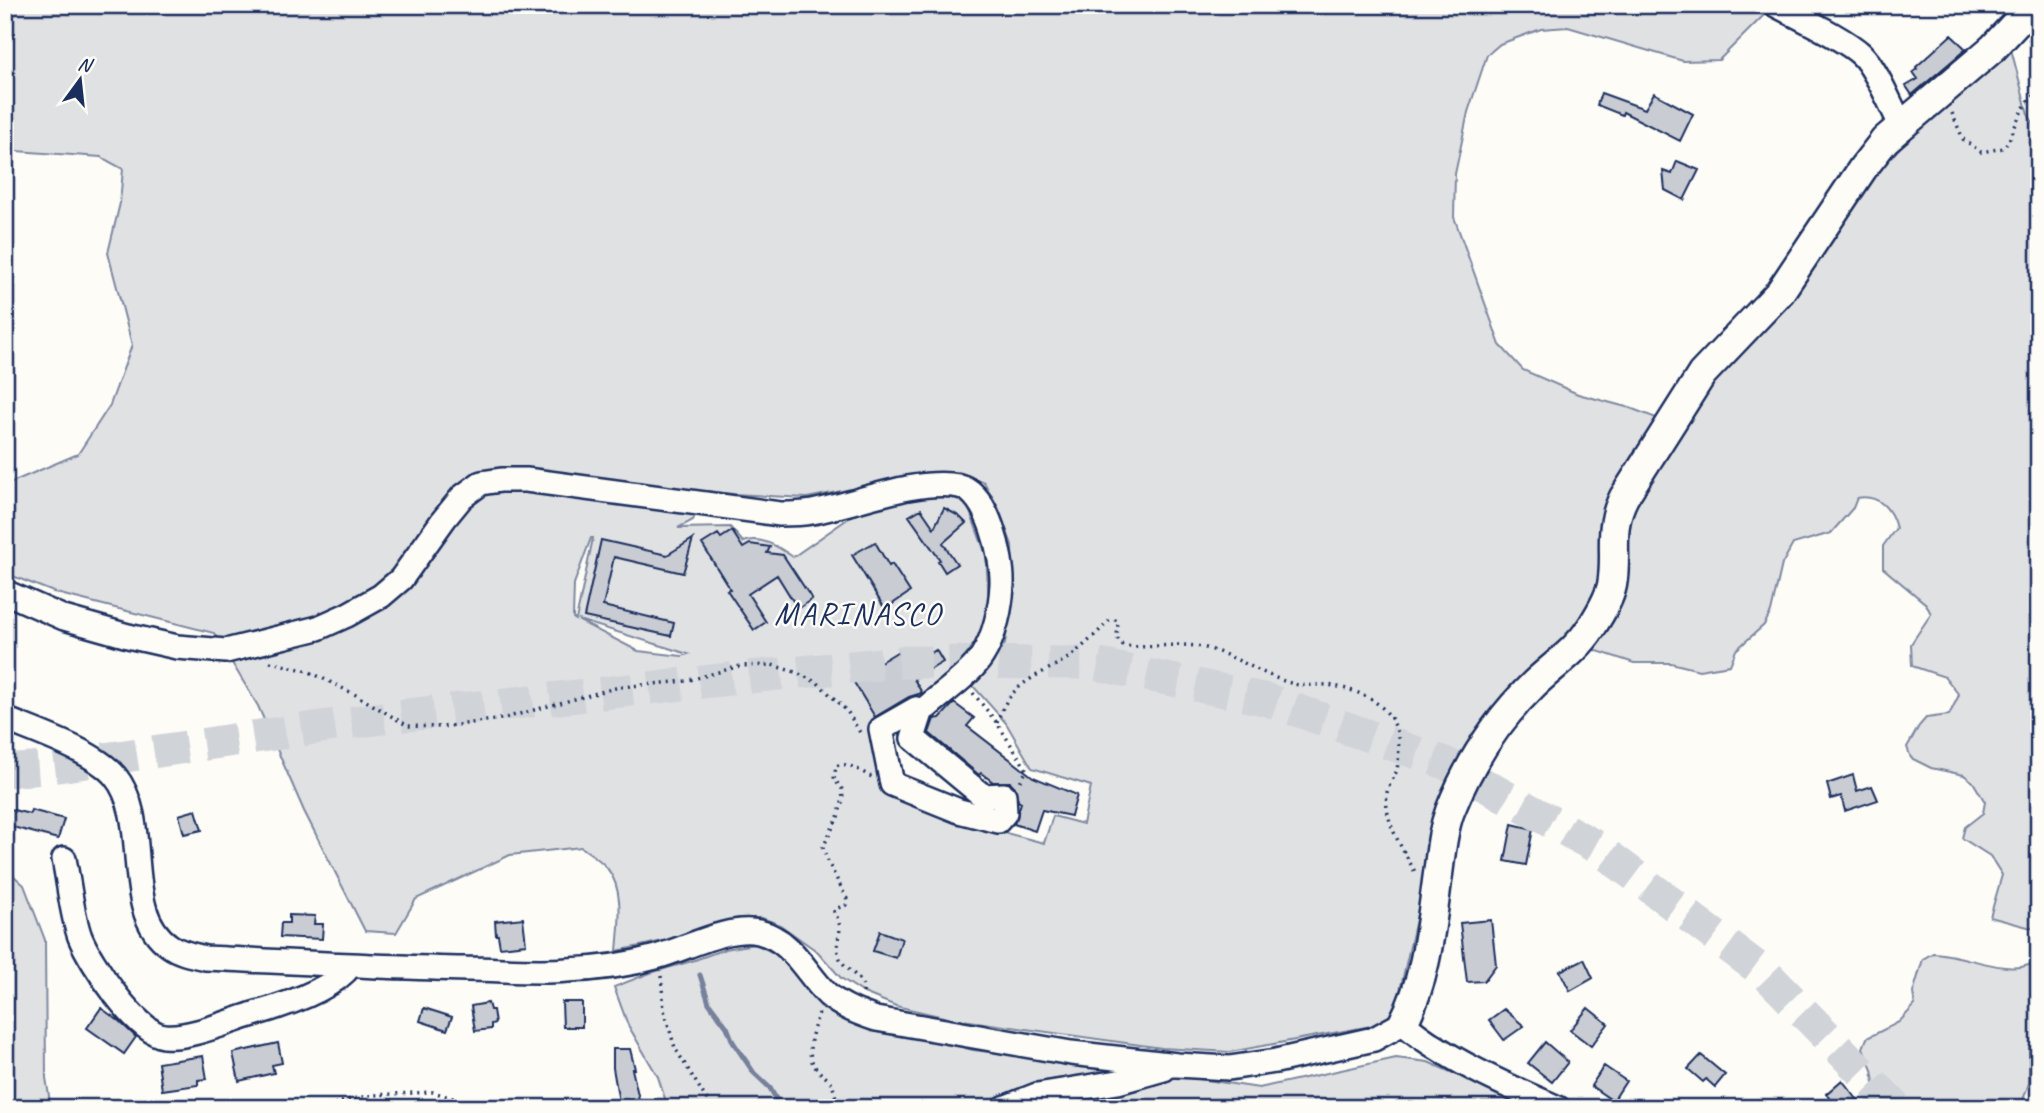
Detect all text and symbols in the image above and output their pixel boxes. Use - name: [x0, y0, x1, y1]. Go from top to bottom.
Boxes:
- north arrow: [46, 46, 116, 116]
- text: N: [75, 51, 96, 78]
- district label: MARINASCO: [774, 593, 943, 634]

